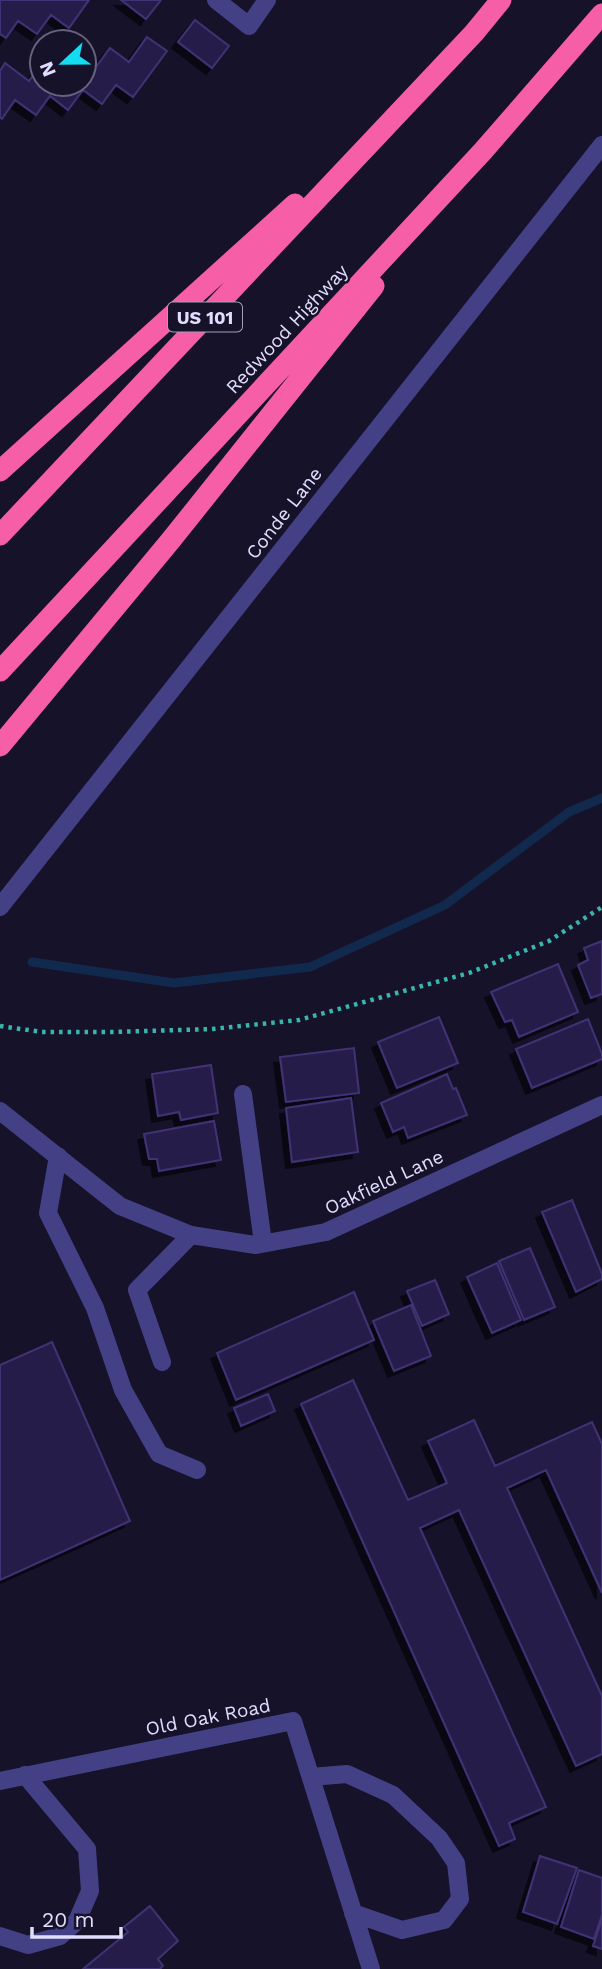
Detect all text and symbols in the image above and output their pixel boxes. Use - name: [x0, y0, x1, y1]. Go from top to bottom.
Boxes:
- north arrow: [28, 28, 98, 98]
- text: N: [34, 58, 61, 80]
- street label: Redwood Highway: [221, 259, 353, 398]
- road number: US 101: [168, 302, 242, 332]
- street label: Conde Lane: [241, 462, 327, 564]
- street label: Oakfield Lane: [321, 1144, 447, 1220]
- street label: Old Oak Road: [144, 1694, 272, 1740]
- scale bar: [32, 1896, 121, 1940]
- text: 20 m: [42, 1907, 94, 1932]

